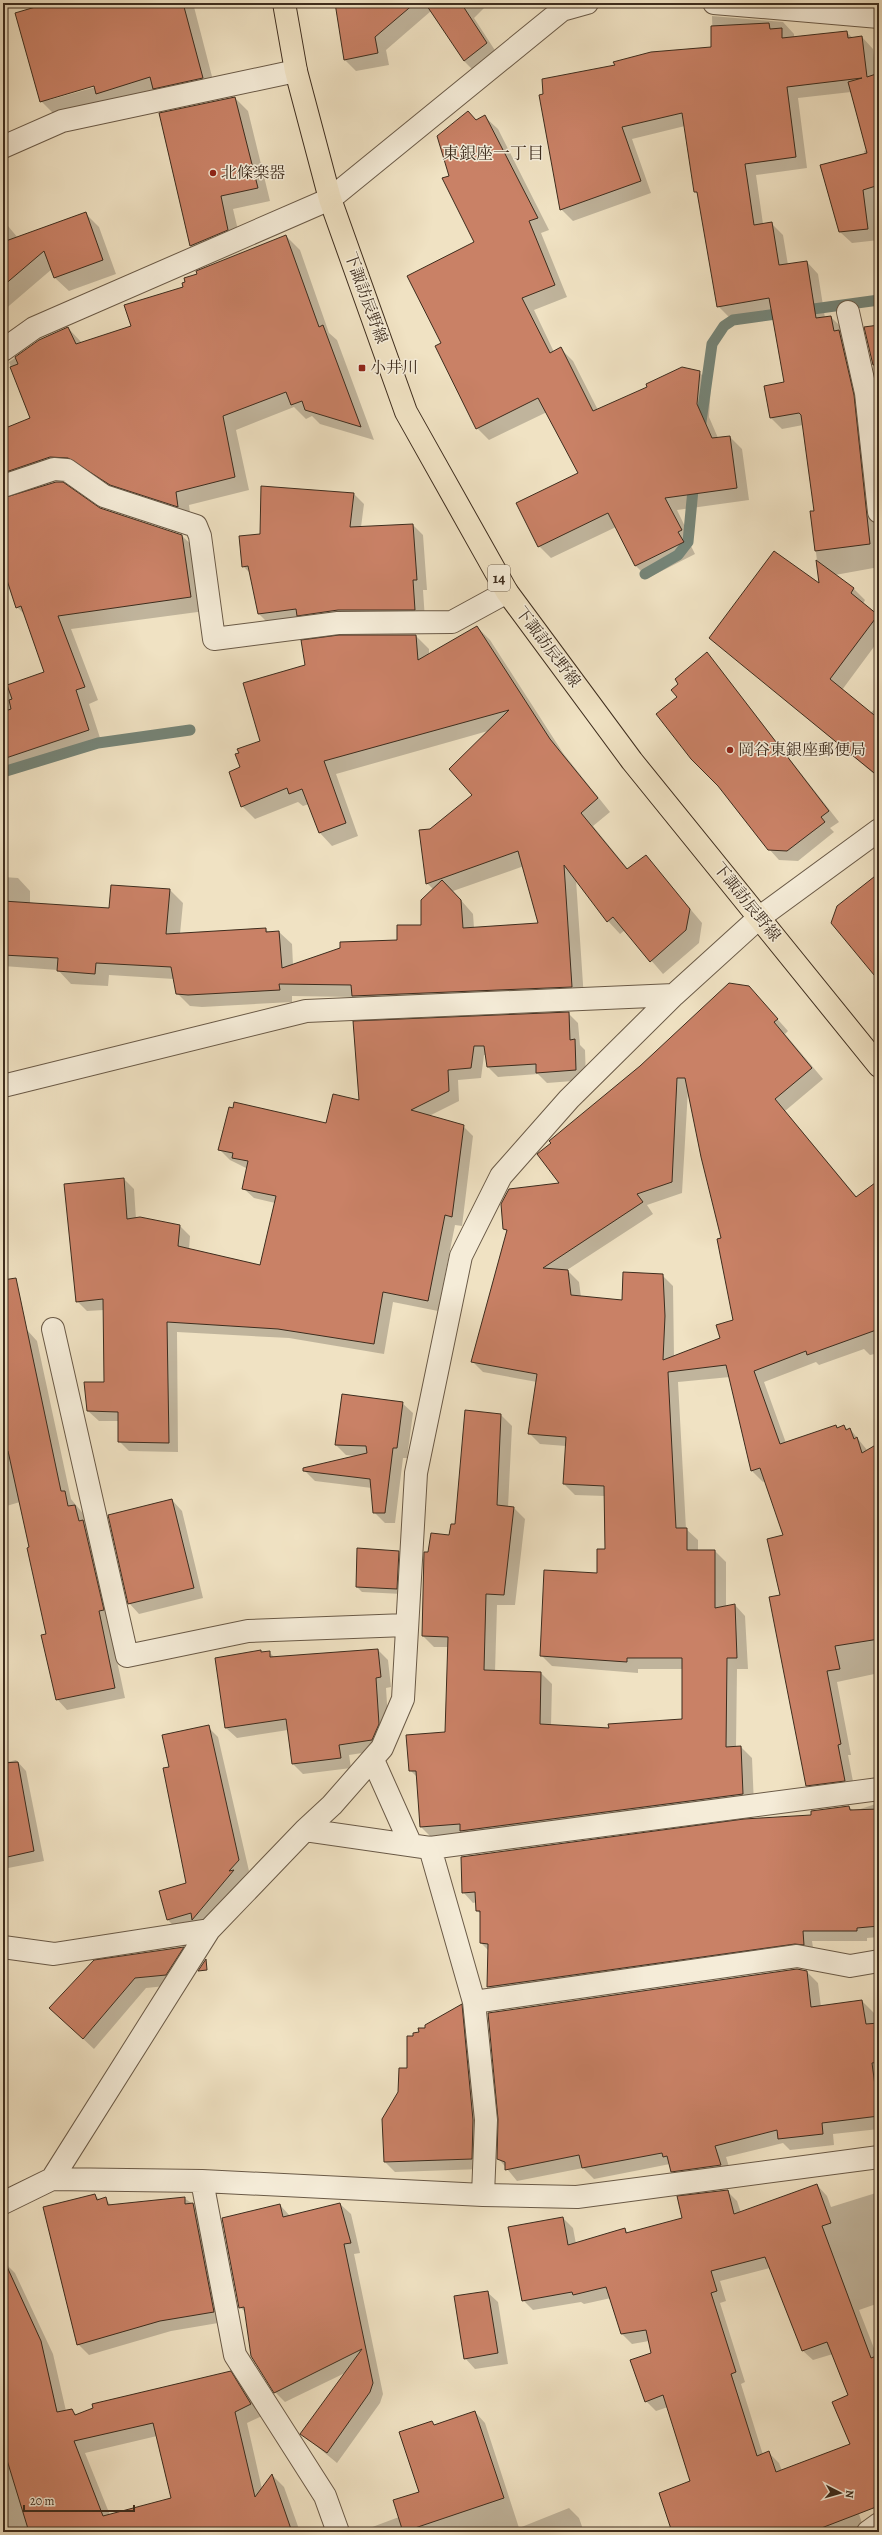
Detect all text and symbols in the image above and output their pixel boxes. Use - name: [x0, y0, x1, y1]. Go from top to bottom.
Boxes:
- district label: 東銀座一丁目: [442, 142, 544, 165]
- place label: 北條楽器: [221, 162, 285, 184]
- marker: 北條楽器: [208, 168, 218, 178]
- street label: 下諏訪辰野線: [339, 249, 393, 347]
- place label: 小井川: [370, 357, 418, 379]
- marker: 小井川: [357, 363, 367, 373]
- road number: 14: [488, 565, 510, 591]
- street label: 下諏訪辰野線: [510, 602, 586, 692]
- place label: 岡谷東銀座郵便局: [738, 739, 866, 761]
- marker: 岡谷東銀座郵便局: [725, 745, 735, 755]
- street label: 下諏訪辰野線: [708, 858, 786, 946]
- north arrow: [820, 2473, 860, 2513]
- scale bar: [24, 2487, 134, 2513]
- text: N: [842, 2489, 857, 2499]
- text: 20 m: [30, 2493, 54, 2509]

